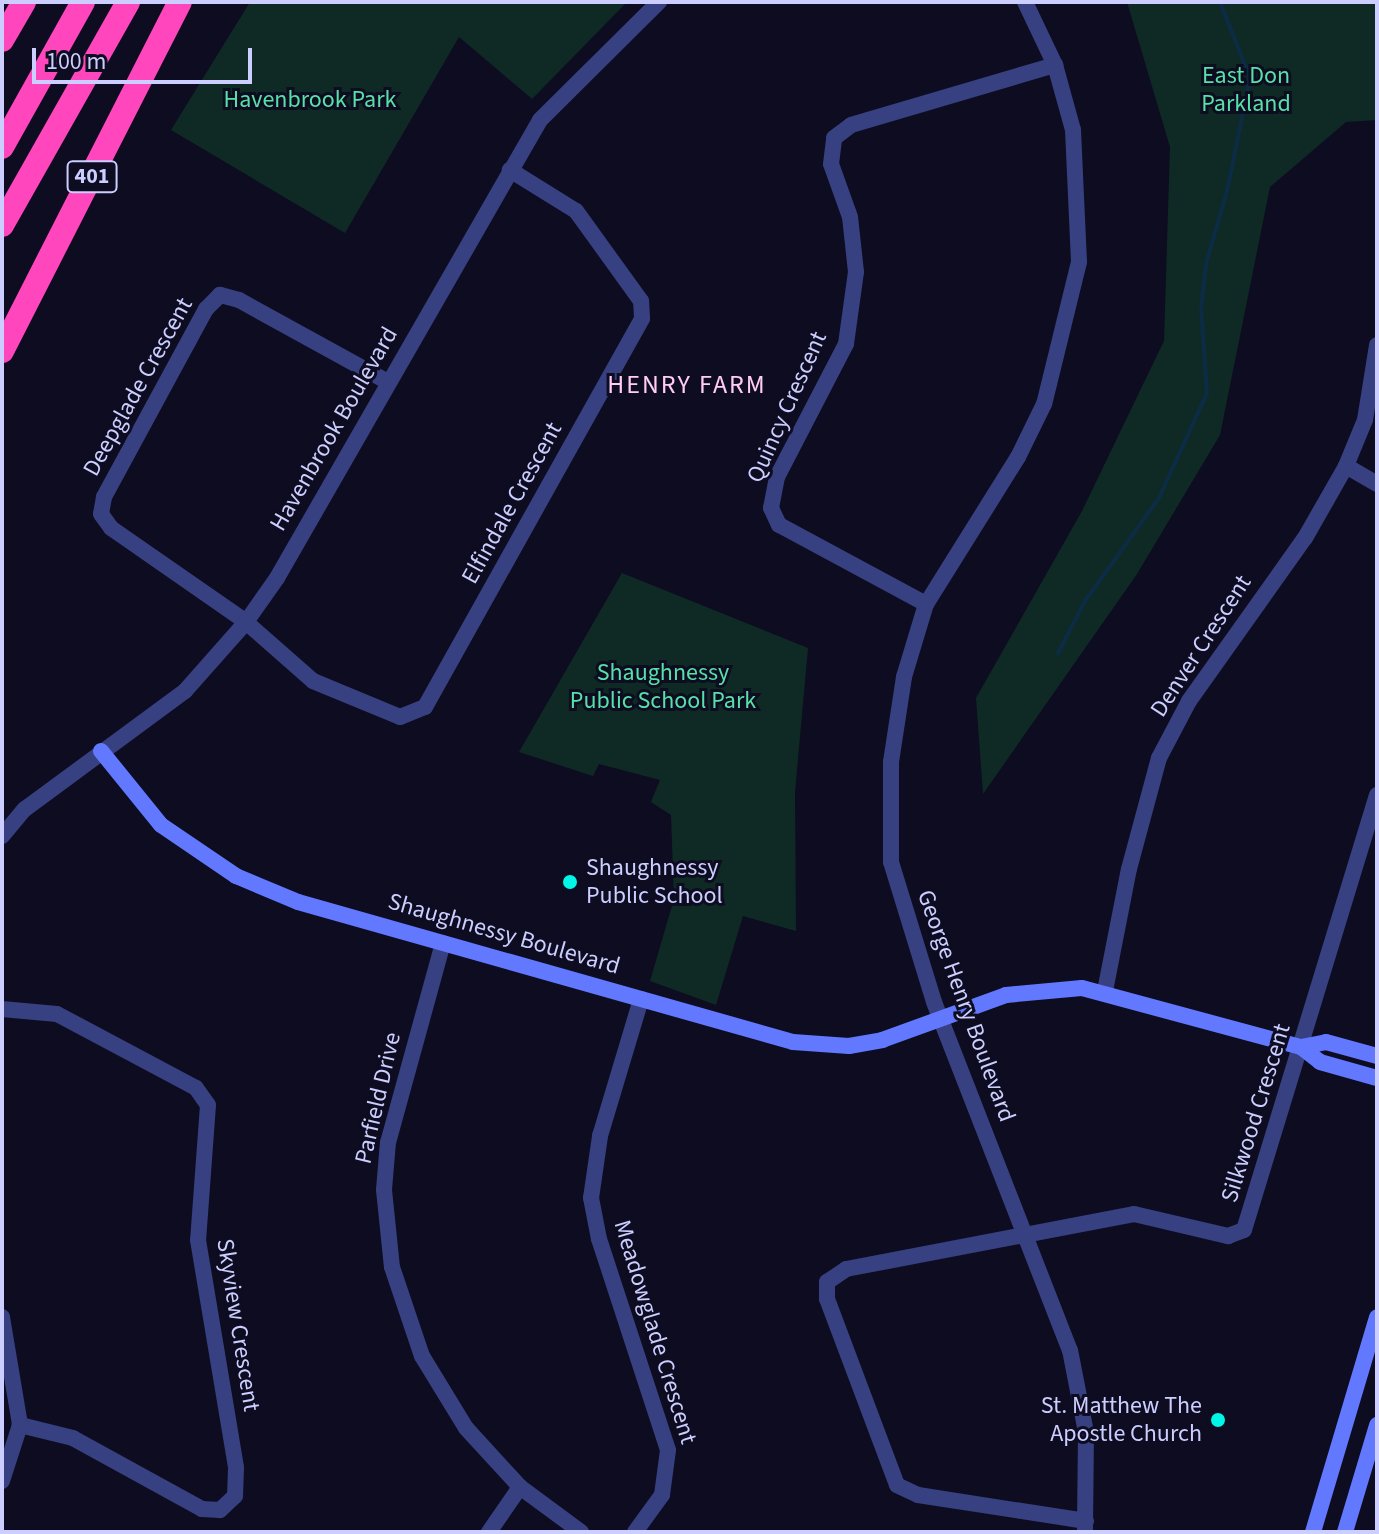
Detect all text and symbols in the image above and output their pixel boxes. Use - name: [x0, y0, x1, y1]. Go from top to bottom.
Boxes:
- scale bar: [36, 32, 256, 82]
- text: 100 m: [46, 44, 106, 79]
- park label: East Don Parkland: [1201, 62, 1291, 118]
- park label: Havenbrook Park: [224, 86, 396, 114]
- road number: 401: [66, 159, 118, 195]
- street label: Deepglade Crescent: [77, 293, 199, 481]
- street label: Havenbrook Boulevard: [264, 322, 404, 536]
- street label: Quincy Crescent: [741, 327, 833, 487]
- district label: HENRY FARM: [607, 369, 767, 401]
- street label: Elfindale Crescent: [456, 417, 568, 589]
- street label: Denver Crescent: [1144, 570, 1258, 722]
- park label: Shaughnessy Public School Park: [570, 659, 756, 715]
- place label: Shaughnessy Public School: [586, 854, 723, 910]
- marker: Shaughnessy Public School: [561, 873, 579, 891]
- street label: George Henry Boulevard: [911, 886, 1021, 1126]
- street label: Shaughnessy Boulevard: [385, 887, 623, 981]
- street label: Silkwood Crescent: [1215, 1020, 1297, 1206]
- street label: Parfield Drive: [349, 1029, 407, 1167]
- street label: Meadowglade Crescent: [607, 1217, 703, 1447]
- street label: Skyview Crescent: [210, 1237, 266, 1413]
- place label: St. Matthew The Apostle Church: [1041, 1392, 1202, 1448]
- marker: St. Matthew The Apostle Church: [1209, 1411, 1227, 1429]

